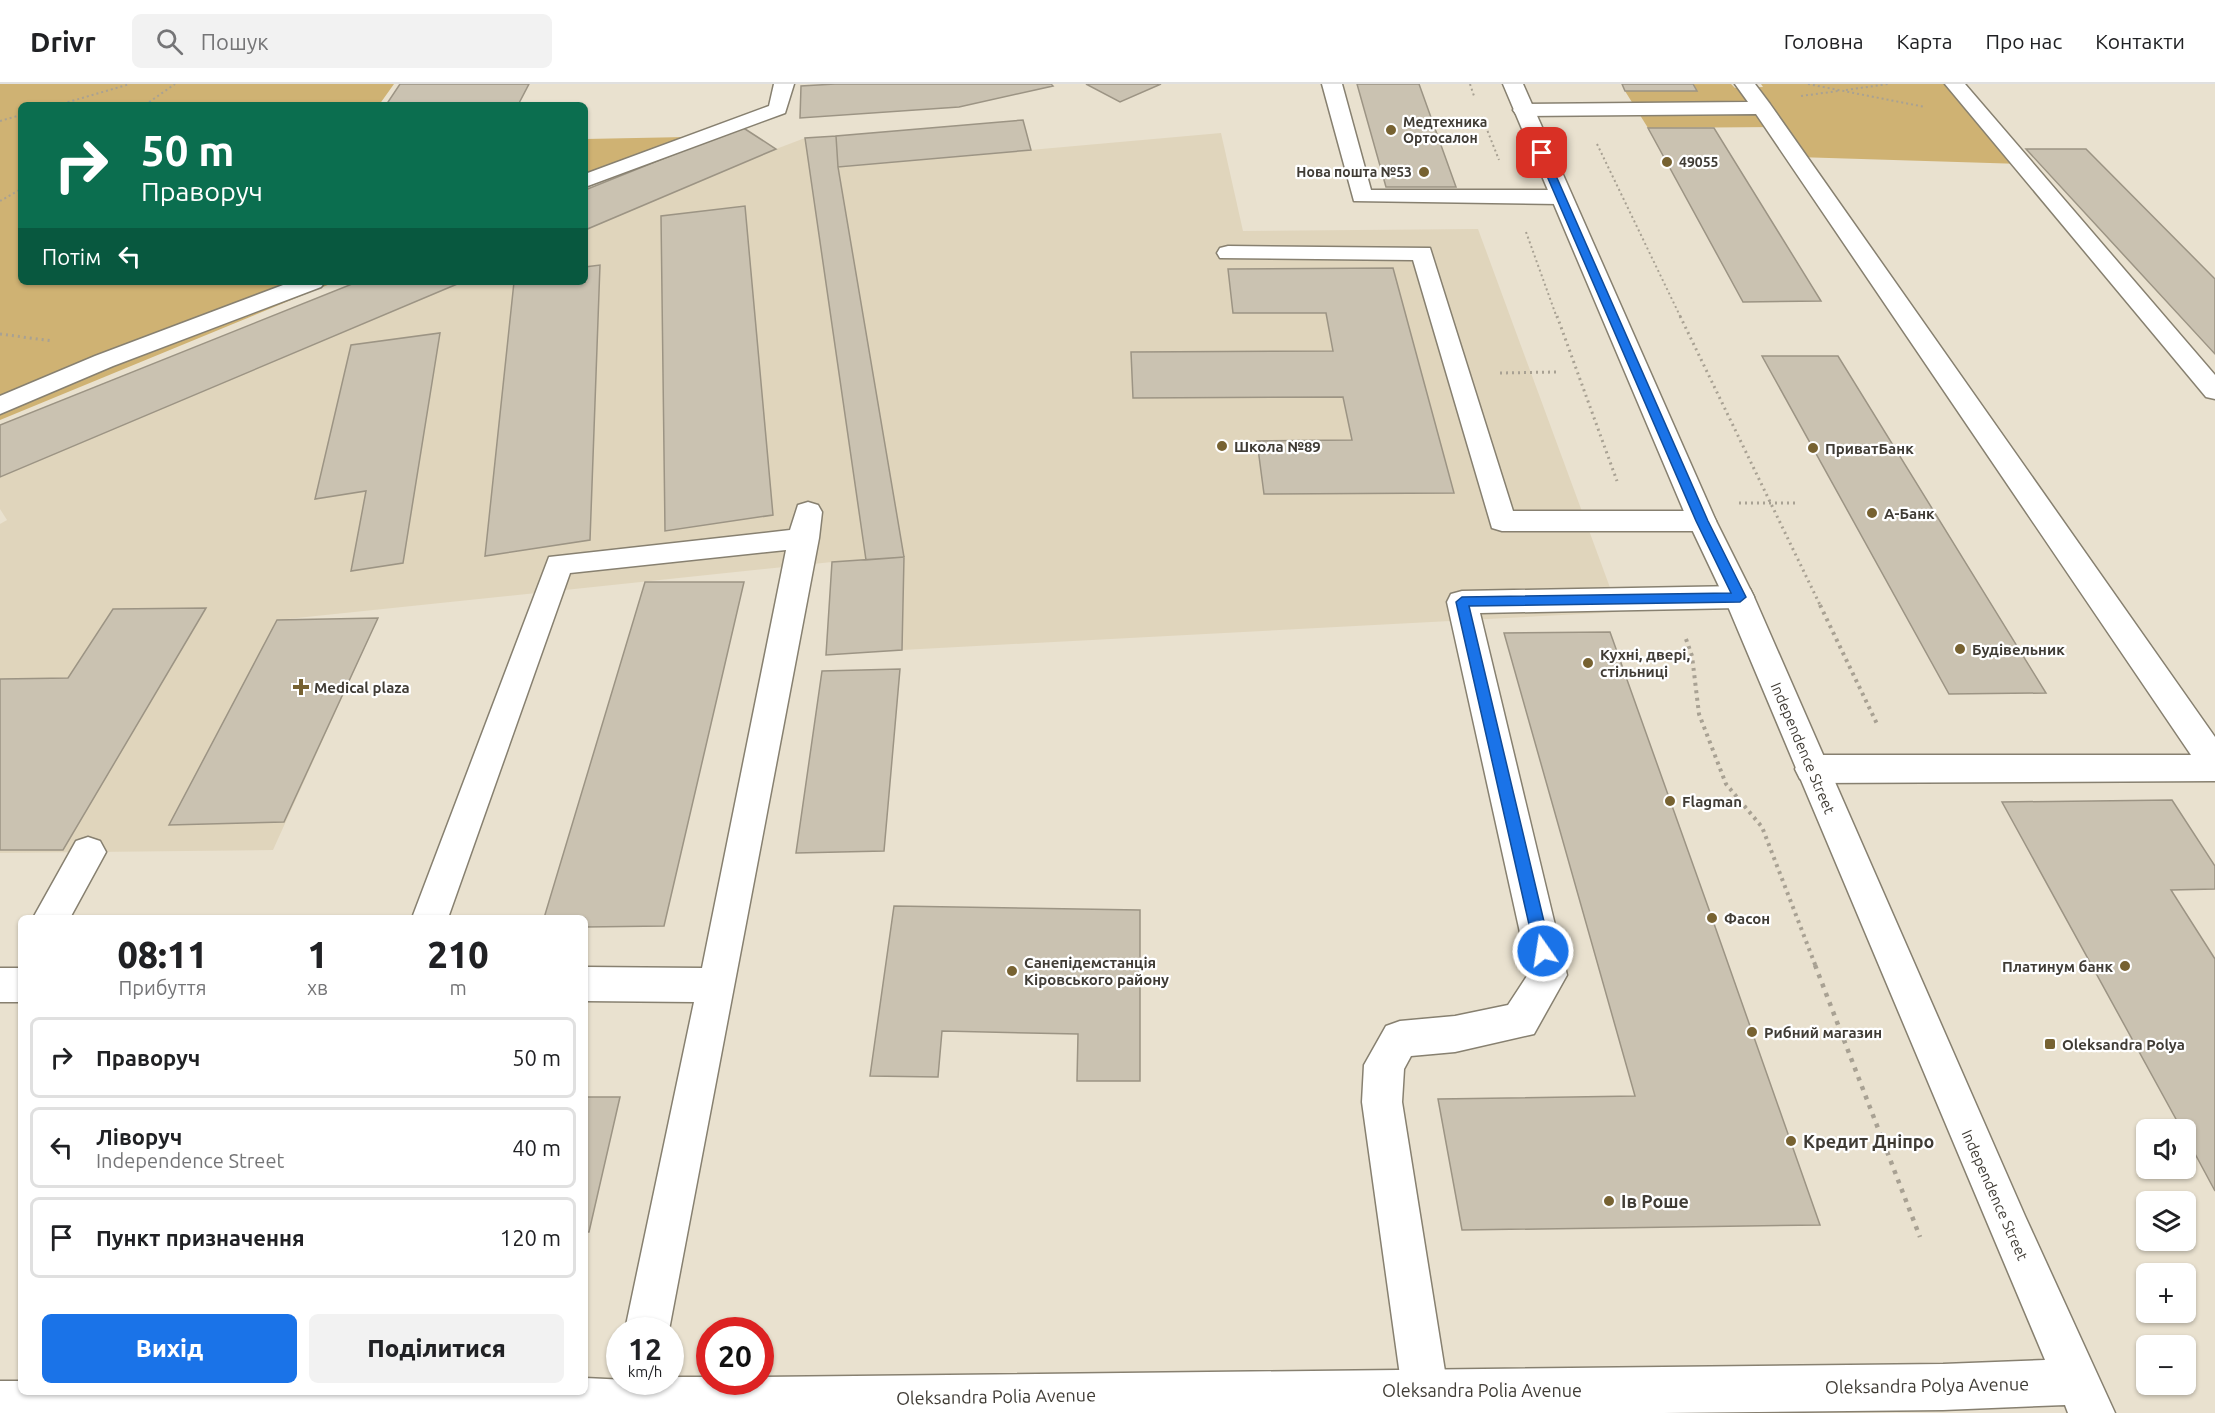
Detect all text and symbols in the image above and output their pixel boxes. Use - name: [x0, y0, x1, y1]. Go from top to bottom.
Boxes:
- search box: [132, 14, 552, 68]
- icon: search: [153, 25, 186, 58]
- text: Drivr: [30, 26, 96, 57]
- text: Пошук: [201, 29, 269, 54]
- text: Головна: [1784, 29, 1864, 53]
- text: Карта: [1897, 29, 1952, 53]
- text: Про нас: [1985, 29, 2062, 53]
- text: Контакти: [2095, 29, 2185, 53]
- place label: Медтехника Ортосалон: [1403, 114, 1487, 146]
- marker: Медтехника Ортосалон: [1384, 123, 1398, 137]
- icon: right: [42, 126, 120, 204]
- text: 50 m: [141, 127, 235, 174]
- pin: [1516, 127, 1567, 178]
- icon: arrive: [1525, 136, 1558, 169]
- place label: 49055: [1679, 154, 1719, 170]
- marker: 49055: [1660, 155, 1674, 169]
- place label: Нова пошта №53: [1296, 164, 1412, 180]
- marker: Нова пошта №53: [1417, 165, 1431, 179]
- text: Праворуч: [141, 176, 263, 206]
- icon: left: [113, 240, 146, 273]
- text: Потім: [42, 244, 101, 269]
- place label: Школа №89: [1234, 438, 1321, 455]
- marker: Школа №89: [1215, 439, 1229, 453]
- place label: ПриватБанк: [1825, 440, 1914, 457]
- marker: ПриватБанк: [1806, 441, 1820, 455]
- place label: А-Банк: [1884, 505, 1935, 522]
- marker: А-Банк: [1865, 506, 1879, 520]
- place label: Будівельник: [1972, 641, 2065, 658]
- marker: Будівельник: [1953, 642, 1967, 656]
- place label: Кухні, двері, стільниці: [1600, 646, 1691, 680]
- marker: Кухні, двері, стільниці: [1581, 656, 1595, 670]
- marker: Medical plaza: [292, 678, 310, 696]
- place label: Medical plaza: [314, 679, 410, 696]
- street label: Independence Street: [1768, 680, 1838, 816]
- place label: Flagman: [1682, 793, 1742, 810]
- marker: Flagman: [1663, 794, 1677, 808]
- place label: Фасон: [1724, 910, 1770, 927]
- marker: Фасон: [1705, 911, 1719, 925]
- position arrow: [1511, 919, 1575, 983]
- text: 08:11: [117, 934, 208, 975]
- text: 1: [307, 934, 328, 975]
- text: 210: [428, 934, 489, 975]
- place label: Санепідемстанція Кіровського району: [1024, 954, 1169, 988]
- place label: Платинум банк: [2002, 958, 2113, 975]
- marker: Платинум банк: [2118, 959, 2132, 973]
- marker: Санепідемстанція Кіровського району: [1005, 964, 1019, 978]
- text: Прибуття: [118, 976, 207, 999]
- text: хв: [307, 976, 328, 999]
- text: m: [449, 976, 467, 999]
- place label: Рибний магазин: [1764, 1024, 1882, 1041]
- marker: Рибний магазин: [1745, 1025, 1759, 1039]
- place label: Oleksandra Polya: [2062, 1036, 2185, 1053]
- marker: Oleksandra Polya: [2043, 1037, 2057, 1051]
- icon: right: [45, 1041, 78, 1074]
- text: Праворуч: [96, 1045, 200, 1070]
- text: 50 m: [512, 1045, 561, 1070]
- map controls: [2136, 1119, 2196, 1395]
- button: sound: [2136, 1119, 2196, 1179]
- text: Ліворуч: [96, 1124, 182, 1149]
- street label: Independence Street: [1959, 1127, 2032, 1263]
- icon: left: [45, 1131, 78, 1164]
- place label: Кредит Дніпро: [1803, 1131, 1934, 1151]
- marker: Кредит Дніпро: [1784, 1134, 1798, 1148]
- text: 40 m: [512, 1135, 561, 1160]
- text: Independence Street: [96, 1149, 284, 1172]
- place label: Ів Роше: [1621, 1191, 1689, 1211]
- button: layers: [2136, 1191, 2196, 1251]
- marker: Ів Роше: [1602, 1194, 1616, 1208]
- icon: arrive: [45, 1221, 78, 1254]
- text: Пункт призначення: [96, 1225, 305, 1250]
- text: 120 m: [500, 1225, 561, 1250]
- button: +: [2136, 1263, 2196, 1323]
- button: Вихід: [42, 1314, 297, 1383]
- button: Поділитися: [309, 1314, 564, 1383]
- speed limit sign: 20: [696, 1317, 774, 1395]
- text: 12: [628, 1332, 662, 1366]
- button: −: [2136, 1335, 2196, 1395]
- text: km/h: [628, 1363, 662, 1380]
- street label: Oleksandra Polya Avenue: [1825, 1373, 2029, 1397]
- street label: Oleksandra Polia Avenue: [1382, 1380, 1582, 1400]
- street label: Oleksandra Polia Avenue: [896, 1384, 1096, 1408]

